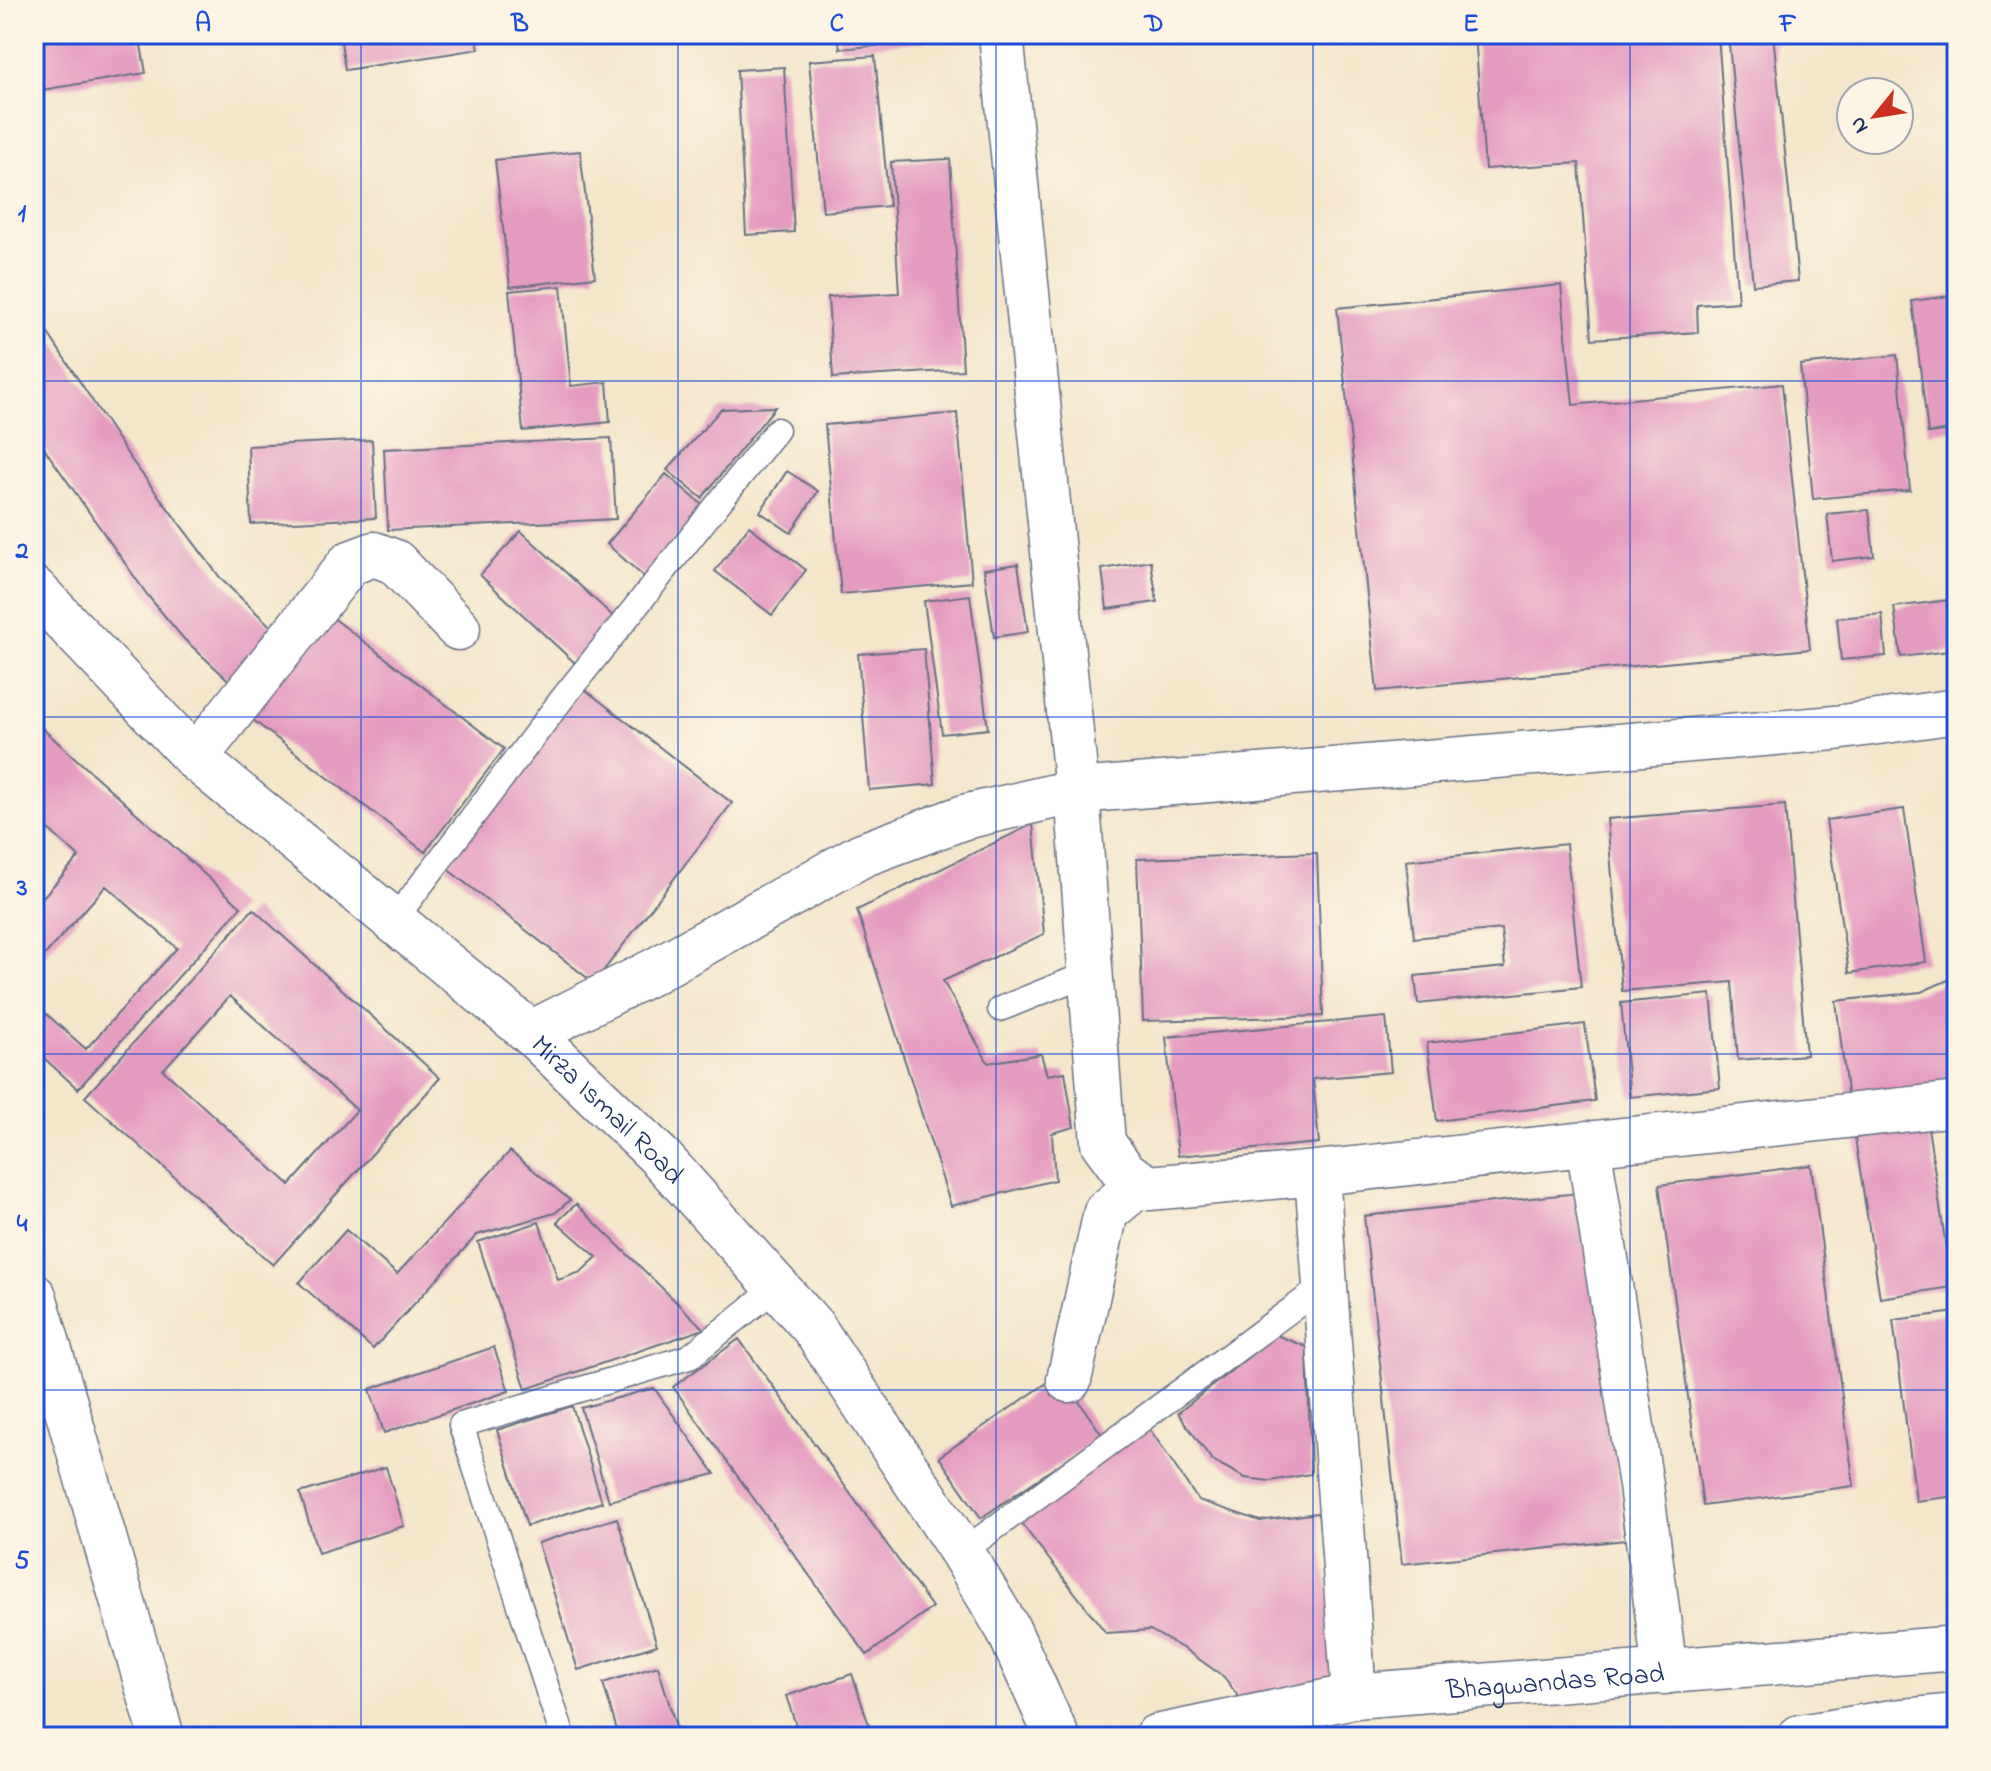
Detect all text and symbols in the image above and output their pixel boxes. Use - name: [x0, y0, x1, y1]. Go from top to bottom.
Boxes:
- text: A: [195, 6, 211, 44]
- text: B: [510, 6, 529, 44]
- text: C: [830, 6, 844, 44]
- text: D: [1143, 6, 1164, 44]
- text: E: [1463, 6, 1479, 44]
- text: F: [1778, 6, 1797, 44]
- north arrow: [1835, 76, 1915, 156]
- text: N: [1843, 110, 1878, 139]
- text: 1: [18, 196, 27, 234]
- text: 2: [15, 533, 29, 571]
- text: 3: [16, 870, 28, 908]
- street label: Mirza Ismail Road: [520, 1027, 693, 1195]
- text: 4: [17, 1206, 28, 1244]
- text: 5: [15, 1543, 30, 1581]
- street label: Bhagwandas Road: [1444, 1654, 1666, 1713]

